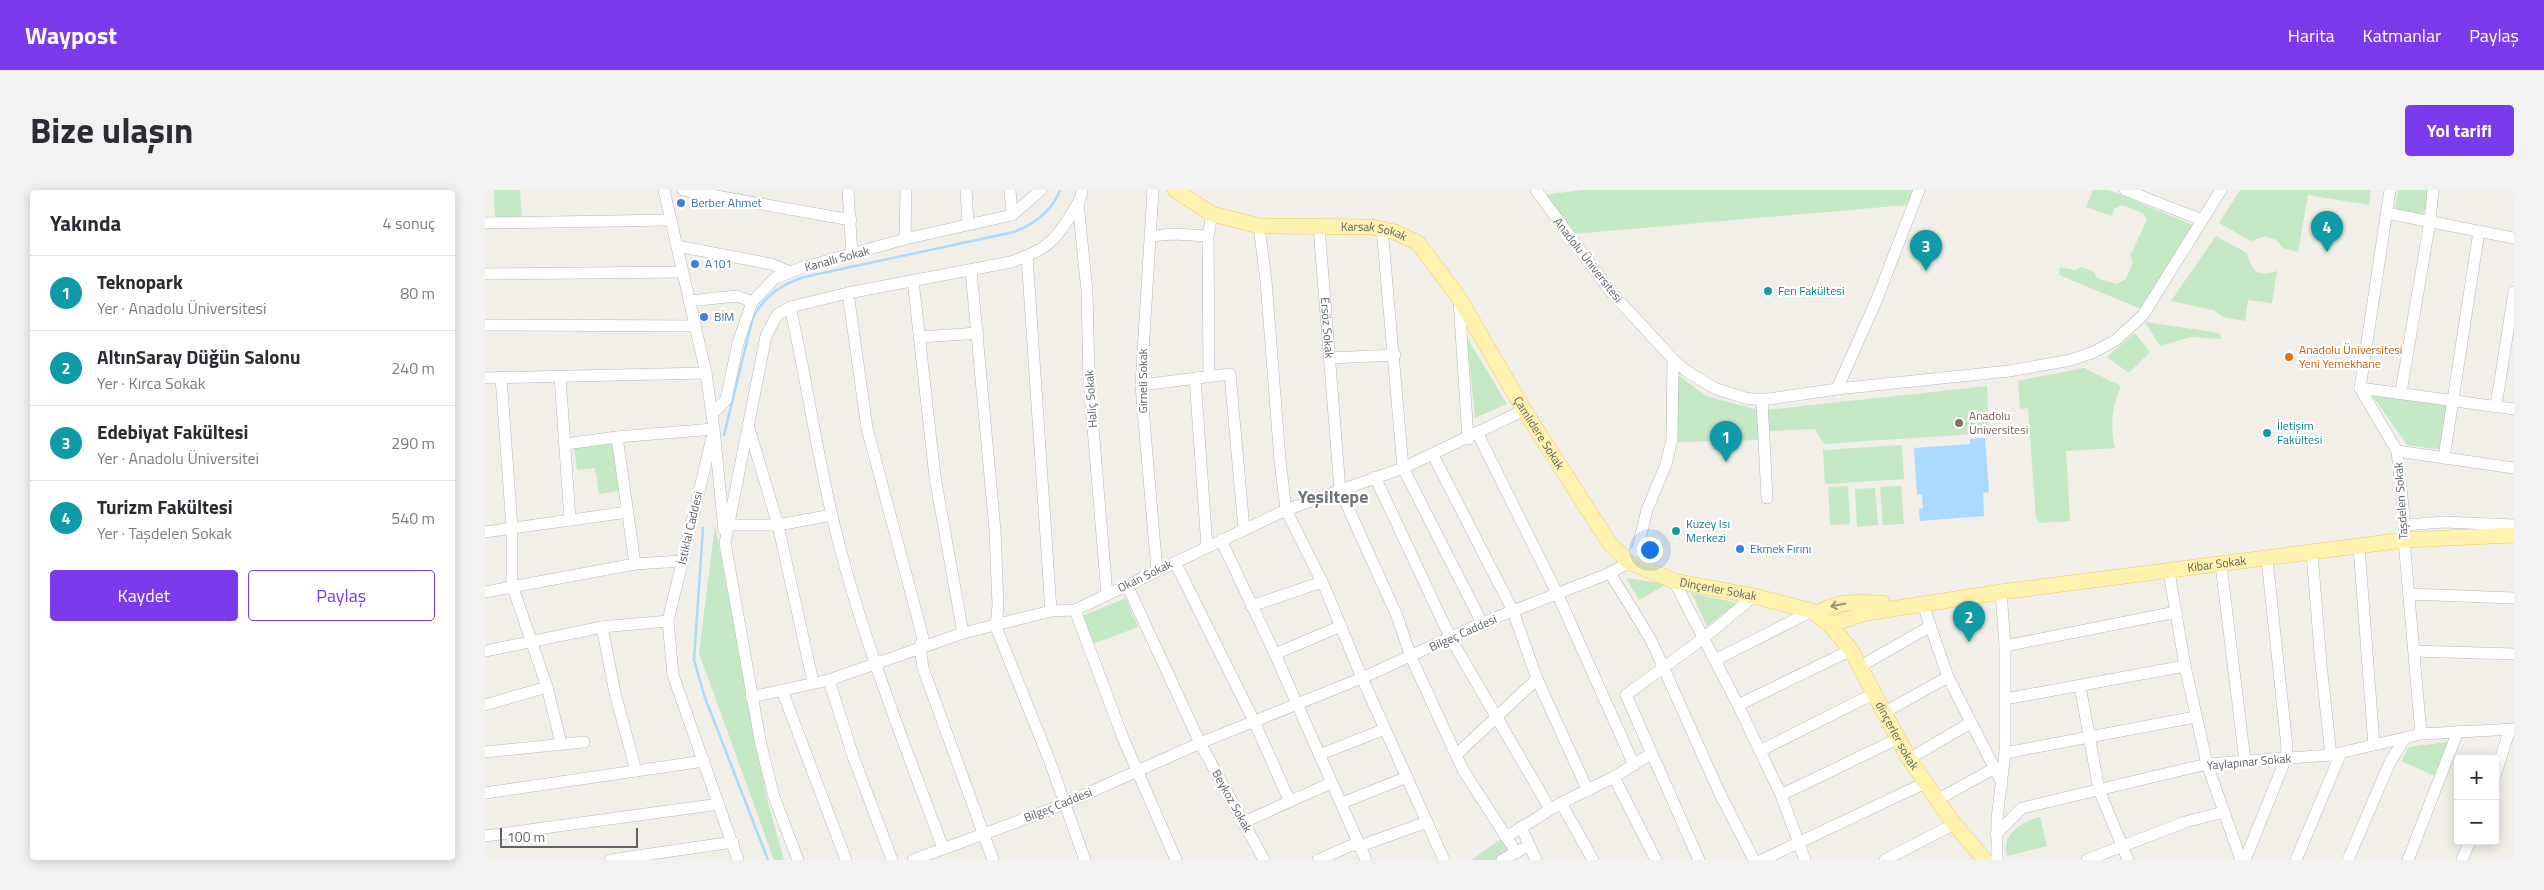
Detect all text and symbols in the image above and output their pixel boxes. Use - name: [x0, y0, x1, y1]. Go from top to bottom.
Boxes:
- text: Waypost: [25, 17, 117, 53]
- text: Harita: [2288, 22, 2335, 49]
- text: Katmanlar: [2363, 22, 2441, 49]
- text: Paylaş: [2469, 22, 2519, 49]
- text: Bize ulaşın: [30, 103, 193, 157]
- button: Yol tarifi: [2405, 105, 2514, 156]
- place label: Berber Ahmet: [691, 193, 762, 212]
- marker: Berber Ahmet: [675, 197, 687, 209]
- text: Yakında: [50, 207, 121, 239]
- text: 4 sonuç: [383, 211, 435, 235]
- pin: 4: [2311, 211, 2343, 252]
- street label: Anadolu Üniversitesi: [1549, 213, 1628, 306]
- street label: Karsak Sokak: [1341, 217, 1411, 246]
- pin: 3: [1910, 230, 1942, 271]
- street label: Kanallı Sokak: [802, 241, 872, 276]
- place label: A101: [705, 254, 732, 273]
- marker: A101: [689, 258, 701, 270]
- text: Teknopark: [97, 267, 183, 296]
- text: 1: [62, 281, 70, 305]
- text: 80 m: [400, 281, 435, 305]
- place label: Fen Fakültesi: [1778, 281, 1845, 300]
- marker: Fen Fakültesi: [1762, 285, 1774, 297]
- text: Yer · Anadolu Üniversitesi: [97, 296, 267, 320]
- street label: Ersöz Sokak: [1316, 296, 1339, 359]
- place label: BİM: [714, 307, 734, 326]
- marker: BİM: [698, 311, 710, 323]
- place label: Anadolu Üniversitesi Yeni Yemekhane: [2299, 340, 2402, 373]
- text: AltınSaray Düğün Salonu: [97, 342, 300, 371]
- street label: Girneli Sokak: [1133, 348, 1152, 414]
- marker: Anadolu Üniversitesi Yeni Yemekhane: [2283, 351, 2295, 363]
- text: 2: [62, 356, 70, 380]
- text: 240 m: [391, 356, 435, 380]
- street label: Haliç Sokak: [1079, 369, 1102, 428]
- text: Yer · Kırca Sokak: [97, 371, 206, 395]
- street label: Çamlıdere Sokak: [1509, 392, 1570, 473]
- place label: Anadolu Üniversitesi: [1969, 406, 2028, 439]
- place label: İletişim Fakültesi: [2277, 416, 2322, 449]
- text: Edebiyat Fakültesi: [97, 417, 248, 446]
- marker: Anadolu Üniversitesi: [1953, 417, 1965, 429]
- pin: 1: [1710, 421, 1742, 462]
- marker: İletişim Fakültesi: [2261, 427, 2273, 439]
- text: 3: [62, 431, 70, 455]
- text: 290 m: [391, 431, 435, 455]
- text: Yer · Anadolu Üniversitei: [97, 446, 259, 470]
- street label: Taşdelen Sokak: [2388, 461, 2413, 540]
- district label: Yeşiltepe: [1298, 483, 1368, 510]
- street label: İstiklal Caddesi: [672, 489, 707, 566]
- text: Turizm Fakültesi: [97, 492, 233, 521]
- text: 4: [62, 506, 70, 530]
- text: 540 m: [391, 506, 435, 530]
- place label: Kuzey Isı Merkezi: [1686, 514, 1730, 547]
- text: Yer · Taşdelen Sokak: [97, 521, 232, 545]
- marker: Kuzey Isı Merkezi: [1670, 525, 1682, 537]
- your location: [1637, 537, 1663, 563]
- place label: Ekmek Fırını: [1750, 539, 1811, 558]
- marker: Ekmek Fırını: [1734, 543, 1746, 555]
- street label: Kibar Sokak: [2186, 550, 2247, 577]
- street label: Okan Sokak: [1114, 554, 1176, 597]
- button: Kaydet: [50, 570, 238, 621]
- button: Paylaş: [248, 570, 435, 621]
- street label: Dinçerler Sokak: [1678, 572, 1759, 605]
- one-way arrow: [1831, 600, 1847, 610]
- pin: 2: [1953, 601, 1985, 642]
- street label: Bilgeç Caddesi: [1426, 609, 1500, 656]
- street label: dinçerler sokak: [1871, 698, 1924, 774]
- street label: Yaylapınar Sokak: [2206, 748, 2292, 775]
- map controls: [2454, 755, 2499, 845]
- button: +: [2454, 755, 2499, 800]
- street label: Beykoz Sokak: [1207, 766, 1258, 836]
- street label: Bilgeç Caddesi: [1021, 782, 1095, 827]
- button: −: [2454, 800, 2499, 845]
- scale bar: [500, 825, 637, 848]
- text: 100 m: [507, 826, 545, 847]

